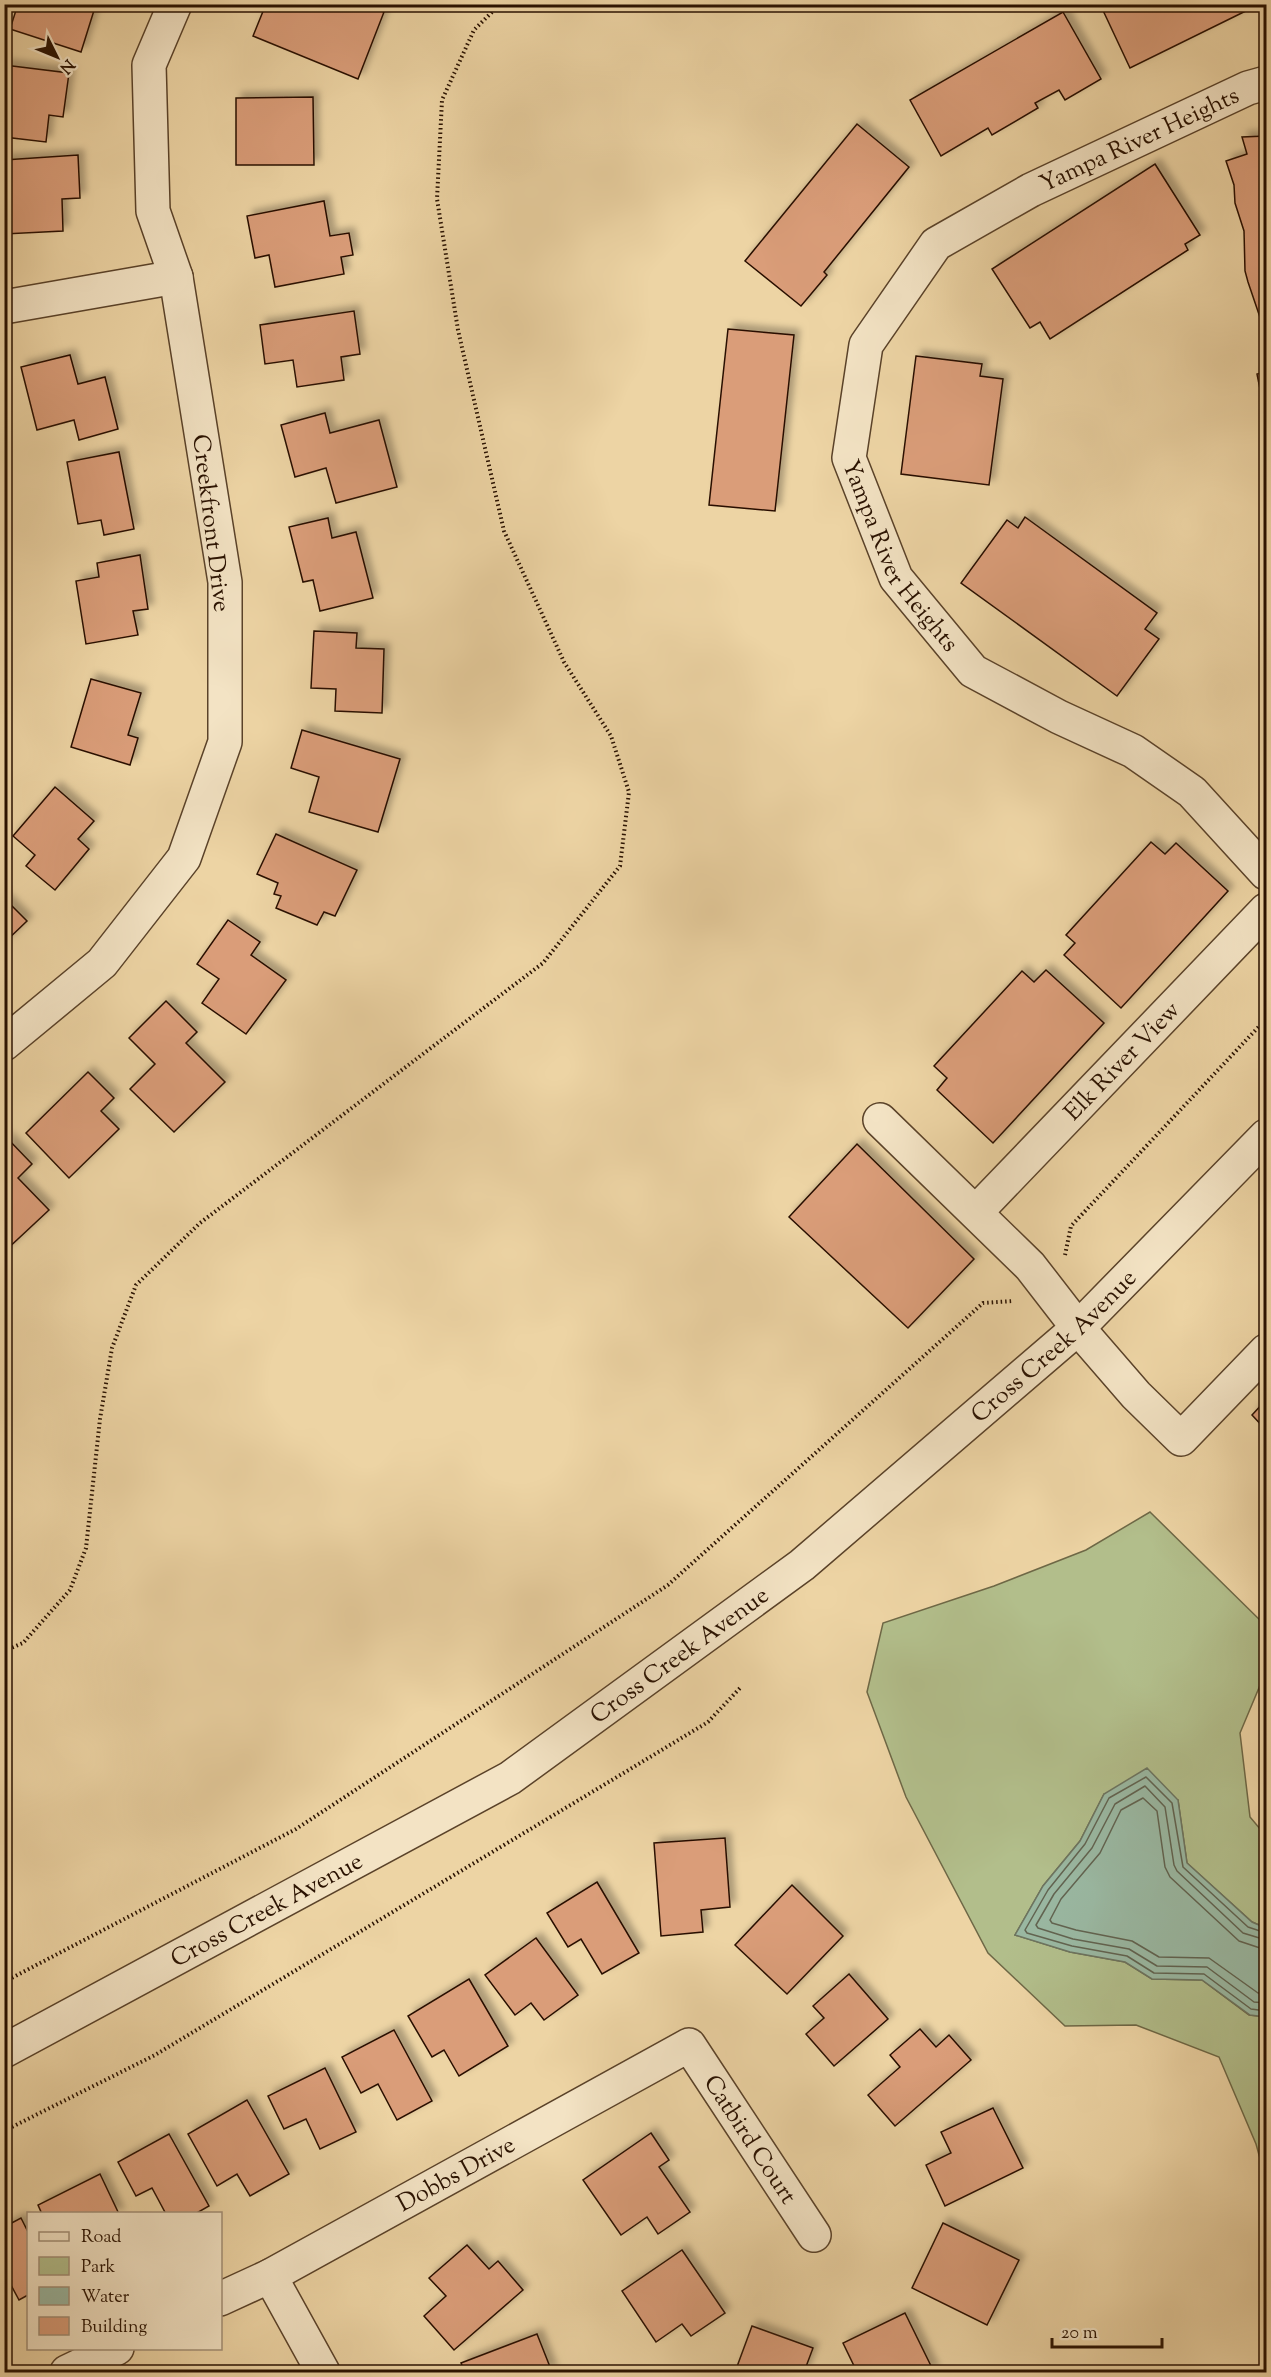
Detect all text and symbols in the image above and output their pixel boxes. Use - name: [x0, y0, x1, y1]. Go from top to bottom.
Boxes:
- north arrow: [27, 27, 87, 87]
- text: N: [53, 53, 79, 78]
- street label: Yampa River Heights: [1034, 80, 1245, 202]
- street label: Creekfront Drive: [182, 432, 238, 614]
- street label: Yampa River Heights: [832, 455, 965, 660]
- street label: Elk River View: [1057, 994, 1189, 1129]
- street label: Cross Creek Avenue: [964, 1263, 1145, 1432]
- street label: Cross Creek Avenue: [584, 1580, 776, 1733]
- street label: Cross Creek Avenue: [165, 1846, 369, 1977]
- street label: Catbird Court: [694, 2069, 804, 2211]
- street label: Dobbs Drive: [391, 2129, 522, 2222]
- legend: [27, 2212, 222, 2350]
- text: Road: [81, 2225, 121, 2251]
- text: Park: [81, 2255, 116, 2281]
- text: Water: [81, 2285, 130, 2311]
- scale bar: [1052, 2311, 1162, 2349]
- text: Building: [81, 2315, 147, 2341]
- text: 20 m: [1061, 2321, 1098, 2347]

